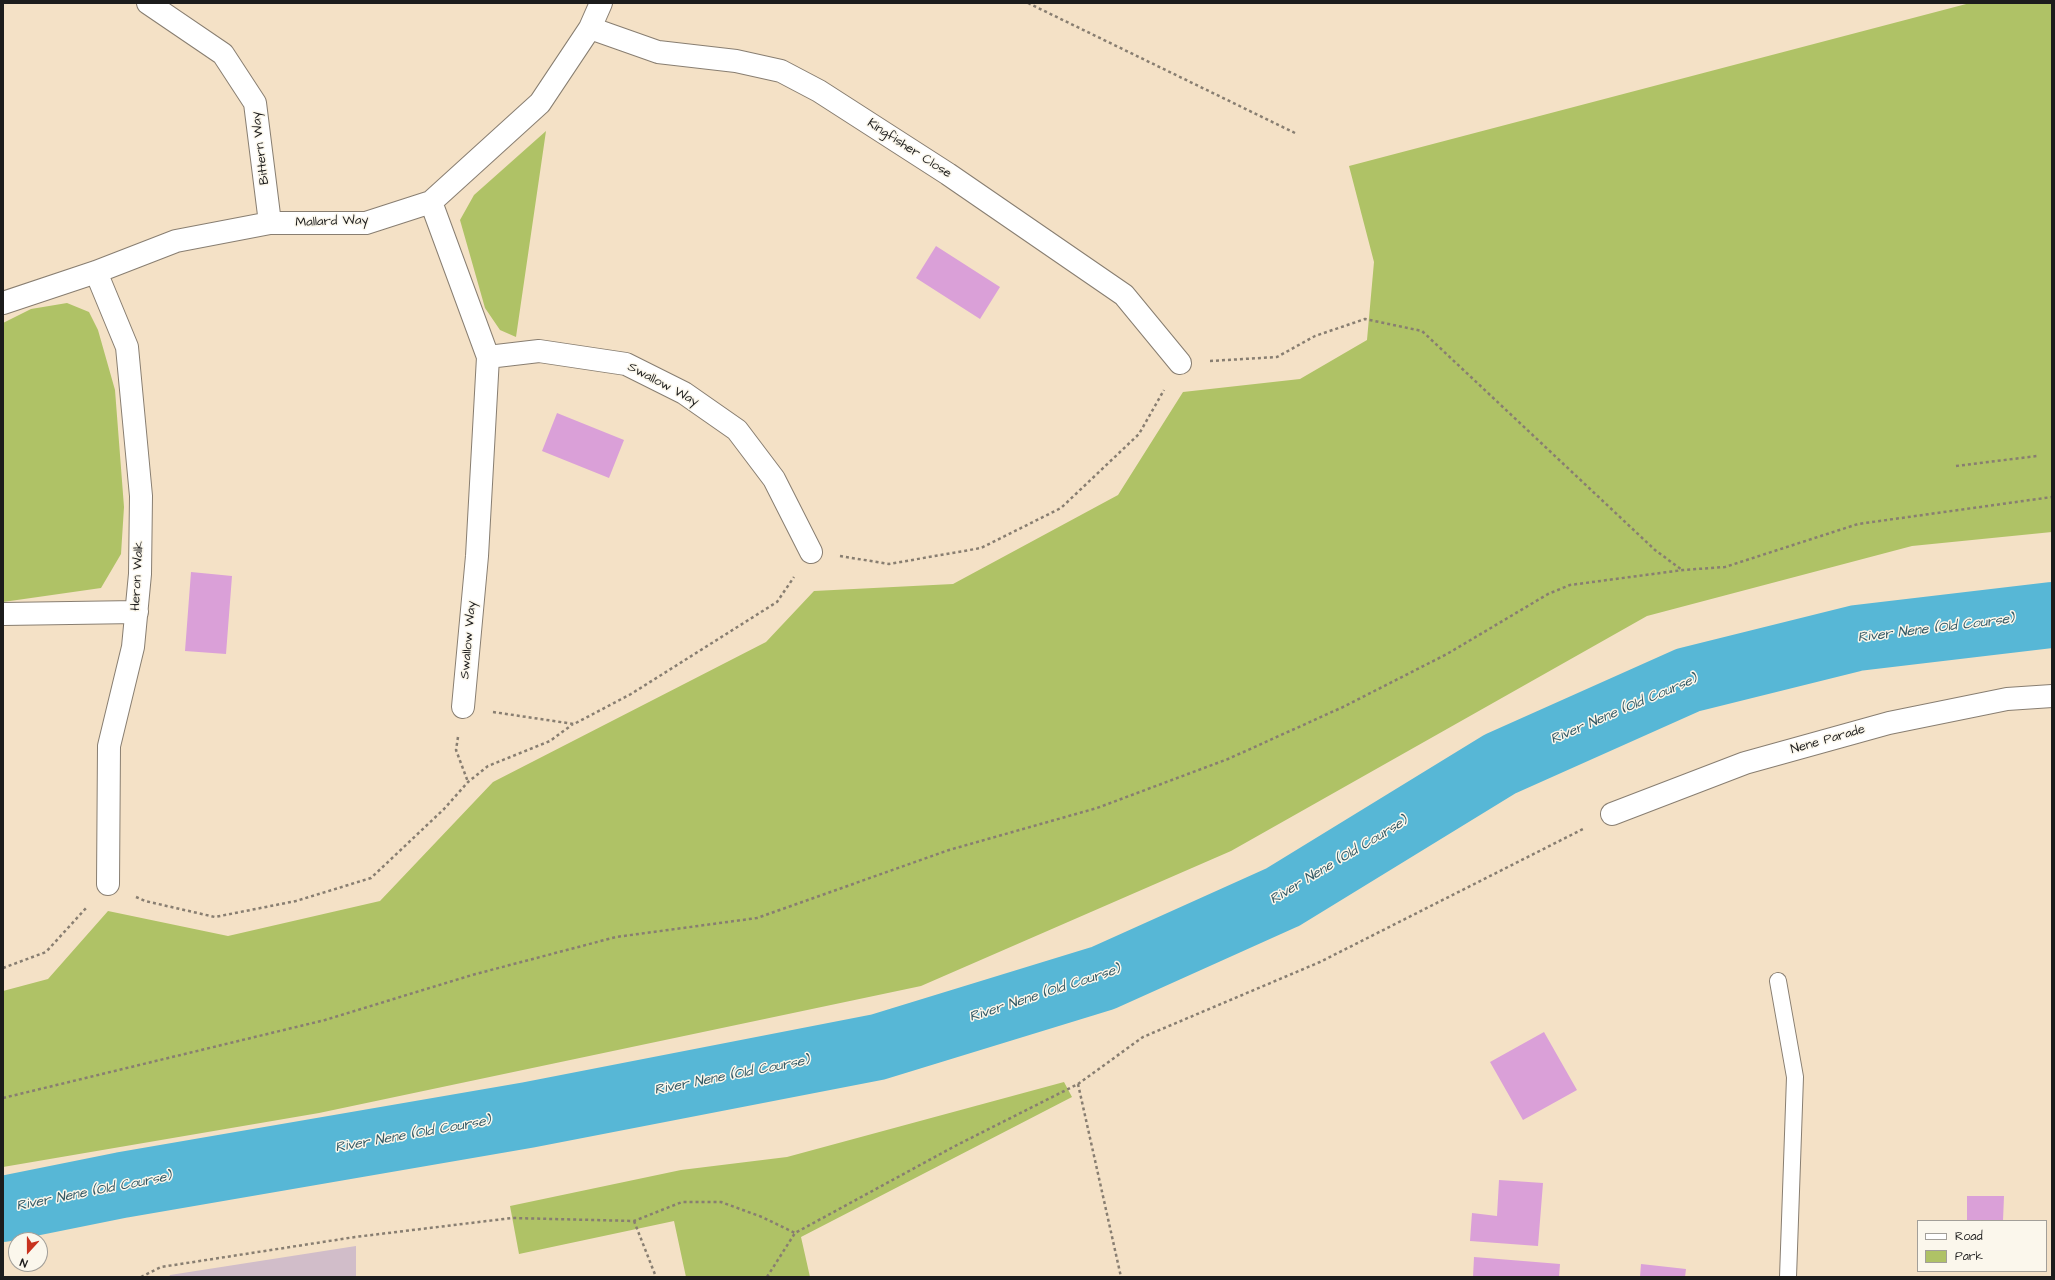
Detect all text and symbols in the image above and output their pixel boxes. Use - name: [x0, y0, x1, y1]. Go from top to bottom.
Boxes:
- street label: Bittern Way: [249, 111, 273, 185]
- street label: Kingfisher Close: [864, 116, 954, 182]
- street label: Mallard Way: [295, 213, 369, 231]
- street label: Swallow Way: [625, 360, 701, 410]
- street label: Heron Walk: [128, 541, 148, 611]
- street label: Swallow Way: [458, 600, 480, 680]
- water label: River Nene (Old Course): [1857, 611, 2015, 647]
- water label: River Nene (Old Course): [1548, 672, 1700, 748]
- street label: Nene Parade: [1789, 722, 1867, 758]
- water label: River Nene (Old Course): [1267, 813, 1411, 909]
- water label: River Nene (Old Course): [968, 962, 1122, 1026]
- water label: River Nene (Old Course): [653, 1053, 811, 1099]
- water label: River Nene (Old Course): [334, 1113, 492, 1157]
- water label: River Nene (Old Course): [15, 1169, 173, 1215]
- legend: [1917, 1220, 2047, 1272]
- text: Road: [1955, 1228, 1983, 1245]
- north arrow: [8, 1232, 48, 1272]
- text: Park: [1955, 1248, 1983, 1265]
- text: N: [18, 1254, 30, 1271]

